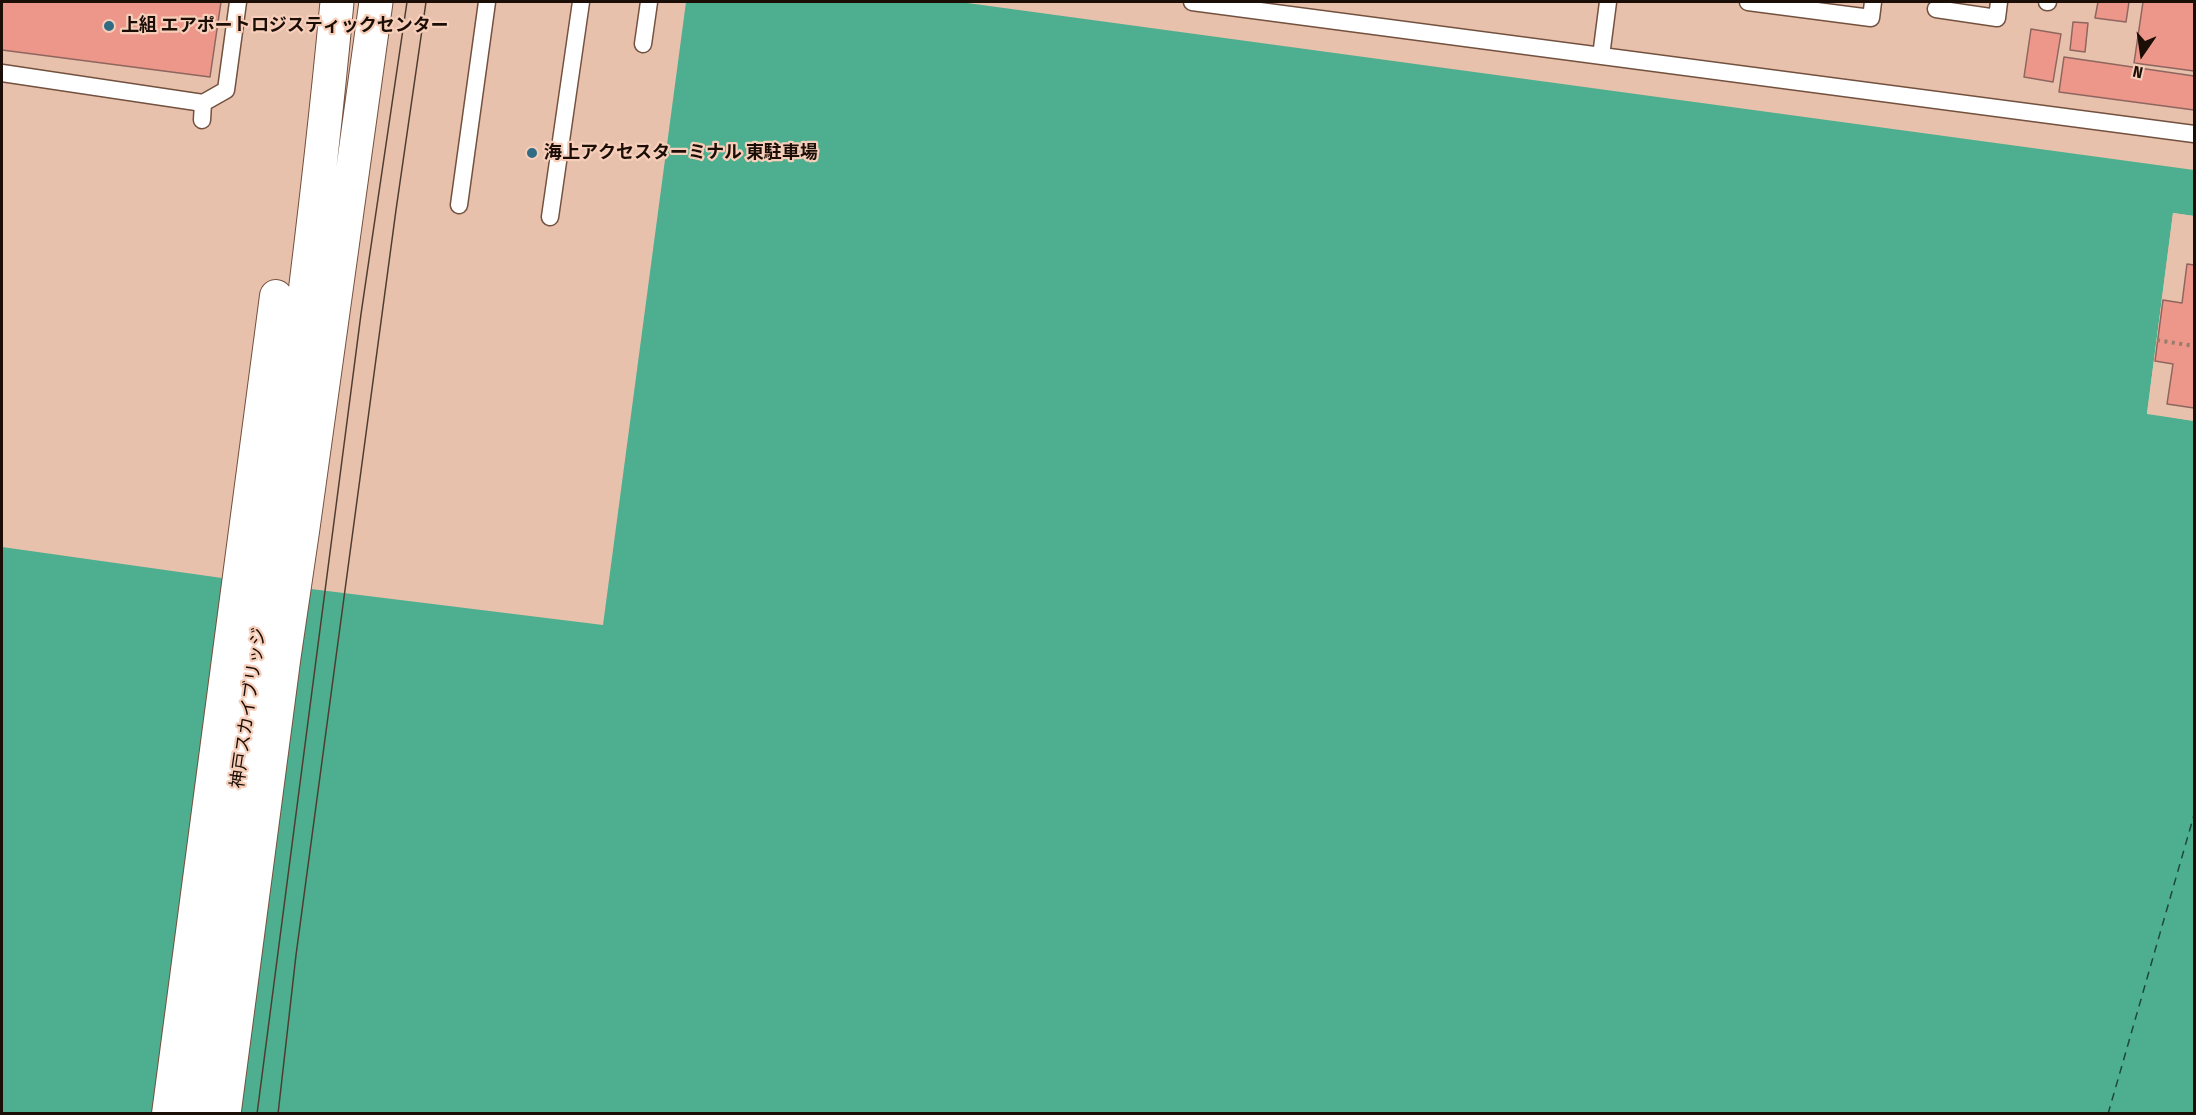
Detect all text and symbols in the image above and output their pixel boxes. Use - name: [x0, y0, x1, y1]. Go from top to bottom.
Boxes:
- place label: 上組 エアポートロジスティックセンター: [121, 15, 449, 37]
- marker: 上組 エアポートロジスティックセンター: [102, 19, 116, 33]
- north arrow: [2112, 24, 2172, 84]
- text: N: [2131, 62, 2145, 82]
- place label: 海上アクセスターミナル 東駐車場: [544, 142, 818, 164]
- marker: 海上アクセスターミナル 東駐車場: [525, 146, 539, 160]
- street label: 神戸スカイブリッジ: [227, 626, 271, 790]

